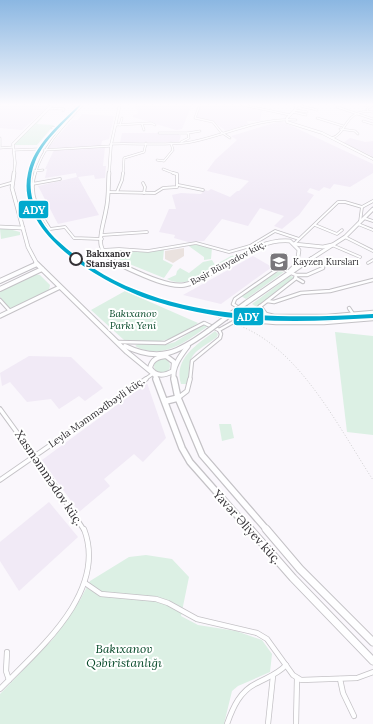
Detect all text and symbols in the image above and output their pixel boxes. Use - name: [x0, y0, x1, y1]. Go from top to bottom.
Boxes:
- line badge: ADY: [18, 200, 49, 219]
- text: ADY: [23, 203, 46, 217]
- street label: Bəşir Bünyadov küç.: [188, 238, 268, 288]
- place label: Bakıxanov Stansiyası: [86, 248, 130, 269]
- school or university icon: Kayzen Kursları: [268, 251, 290, 273]
- marker: Bakıxanov Stansiyası: [69, 252, 83, 266]
- place label: Kayzen Kursları: [293, 256, 359, 267]
- park label: Bakıxanov Parkı Yeni: [109, 307, 157, 332]
- line badge: ADY: [233, 307, 264, 326]
- text: ADY: [237, 310, 260, 324]
- street label: Leyla Məmmədbəyli küç.: [46, 374, 147, 451]
- street label: Xasməmmədov küç.: [12, 427, 87, 528]
- street label: Yavər Əliyev küç.: [209, 486, 285, 567]
- park label: Bakıxanov Qəbiristanlığı: [86, 641, 162, 670]

